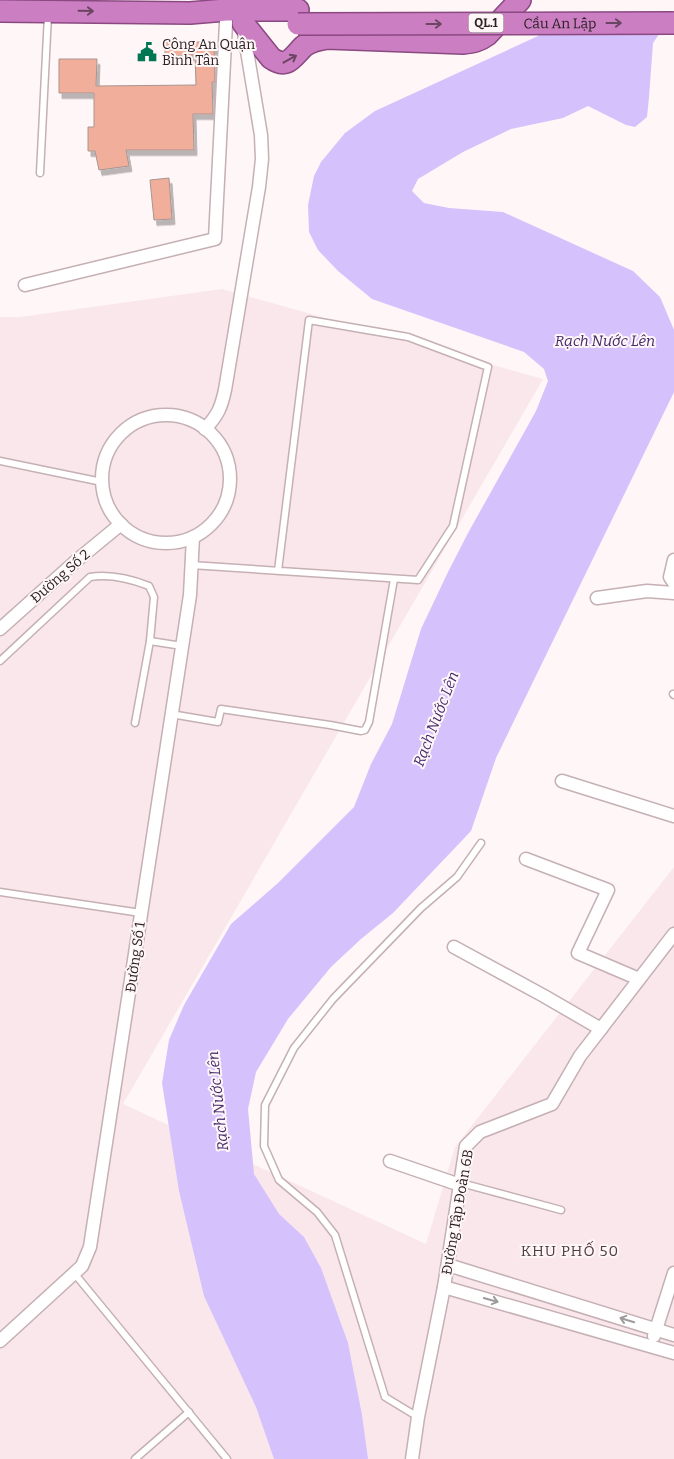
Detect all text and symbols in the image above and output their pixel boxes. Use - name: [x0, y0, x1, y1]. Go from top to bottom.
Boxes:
- one-way arrow: [77, 6, 93, 16]
- road number: QL.1: [468, 13, 504, 32]
- street label: Cầu An Lập: [524, 14, 596, 32]
- one-way arrow: [606, 18, 622, 28]
- one-way arrow: [426, 19, 442, 28]
- place label: Công An Quận Bình Tân: [162, 36, 255, 69]
- public building icon: Công An Quận Bình Tân: [136, 41, 158, 63]
- one-way arrow: [282, 53, 296, 63]
- water label: Rạch Nước Lên: [555, 332, 655, 350]
- street label: Đường Số 2: [27, 545, 93, 607]
- water label: Rạch Nước Lên: [410, 669, 462, 769]
- street label: Đường Số 1: [121, 920, 149, 993]
- water label: Rạch Nước Lên: [204, 1050, 232, 1152]
- street label: Đường Tập Đoàn 6B: [438, 1148, 477, 1276]
- district label: KHU PHỐ 50: [521, 1240, 619, 1260]
- one-way arrow: [482, 1296, 498, 1306]
- one-way arrow: [620, 1315, 636, 1325]

